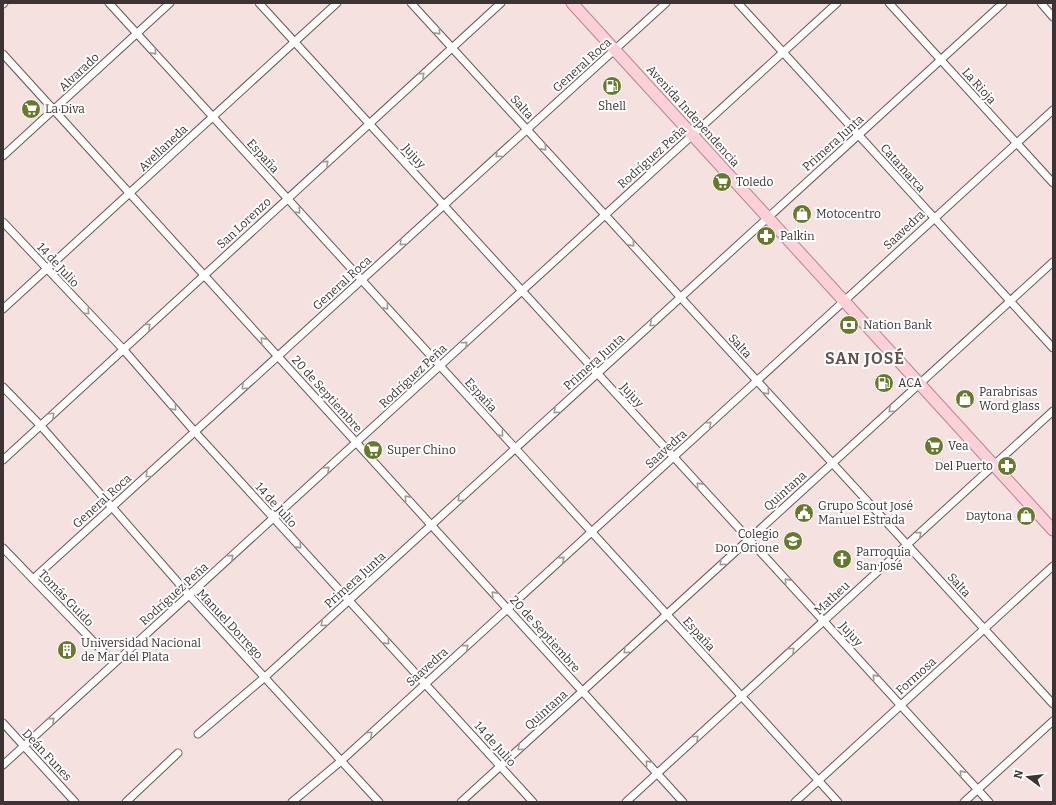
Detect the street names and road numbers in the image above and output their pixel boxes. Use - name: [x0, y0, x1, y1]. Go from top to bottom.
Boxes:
- street label: General Roca: [550, 35, 614, 95]
- street label: Alvarado: [56, 50, 102, 94]
- street label: Avenida Independencia: [644, 62, 743, 170]
- street label: La Rioja: [959, 65, 999, 107]
- street label: Salta: [508, 92, 537, 122]
- street label: Primera Junta: [800, 112, 867, 174]
- street label: Avellaneda: [136, 122, 191, 174]
- street label: Rodríguez Peña: [615, 122, 689, 191]
- street label: España: [244, 136, 282, 176]
- street label: Jujuy: [399, 140, 429, 172]
- street label: Catamarca: [878, 141, 929, 195]
- street label: San Lorenzo: [214, 194, 274, 252]
- street label: Saavedra: [881, 207, 928, 253]
- street label: 14 de Julio: [34, 240, 82, 290]
- street label: General Roca: [310, 253, 374, 313]
- street label: Primera Junta: [561, 331, 628, 393]
- street label: Salta: [726, 331, 755, 361]
- street label: Rodríguez Peña: [376, 341, 450, 411]
- street label: 20 de Septiembre: [289, 353, 365, 435]
- street label: España: [462, 375, 500, 415]
- street label: Jujuy: [617, 379, 647, 411]
- street label: Saavedra: [642, 426, 690, 471]
- street label: Quintana: [761, 468, 810, 514]
- street label: General Roca: [70, 471, 134, 531]
- street label: 14 de Julio: [252, 480, 300, 530]
- street label: Primera Junta: [322, 549, 389, 611]
- street label: Rodríguez Peña: [137, 559, 211, 628]
- street label: Tomás Guido: [36, 567, 97, 629]
- street label: Salta: [945, 570, 974, 600]
- street label: Matheu: [812, 578, 853, 618]
- street label: Manuel Dorrego: [194, 586, 266, 662]
- street label: 20 de Septiembre: [507, 593, 583, 675]
- street label: España: [680, 614, 718, 654]
- street label: Jujuy: [836, 618, 866, 650]
- street label: Saavedra: [403, 644, 451, 689]
- street label: Formosa: [893, 654, 939, 698]
- street label: Quintana: [522, 687, 571, 733]
- street label: 14 de Julio: [471, 719, 519, 769]
- street label: Deán Funes: [20, 726, 75, 784]

